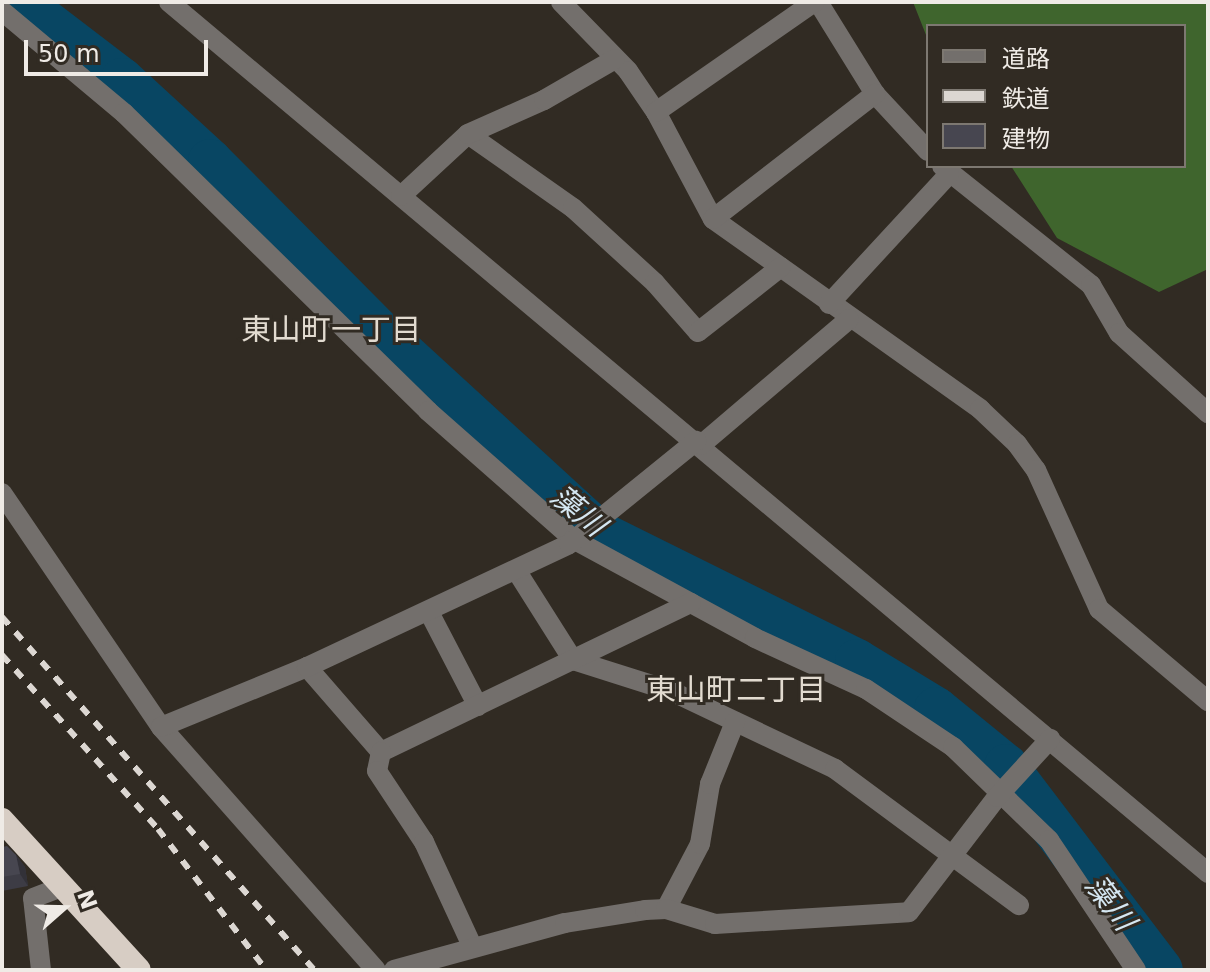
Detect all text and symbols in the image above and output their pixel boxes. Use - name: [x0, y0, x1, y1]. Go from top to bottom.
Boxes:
- scale bar: [28, 24, 212, 74]
- legend: [926, 24, 1186, 168]
- text: 50 m: [38, 40, 100, 68]
- text: 道路: [1002, 45, 1050, 73]
- text: 鉄道: [1002, 85, 1050, 113]
- text: 建物: [1002, 125, 1050, 153]
- district label: 東山町一丁目: [241, 312, 421, 348]
- water label: 藻川: [543, 478, 613, 544]
- district label: 東山町二丁目: [646, 672, 826, 708]
- north arrow: [24, 868, 104, 948]
- water label: 藻川: [1078, 868, 1142, 938]
- text: N: [72, 887, 102, 913]

